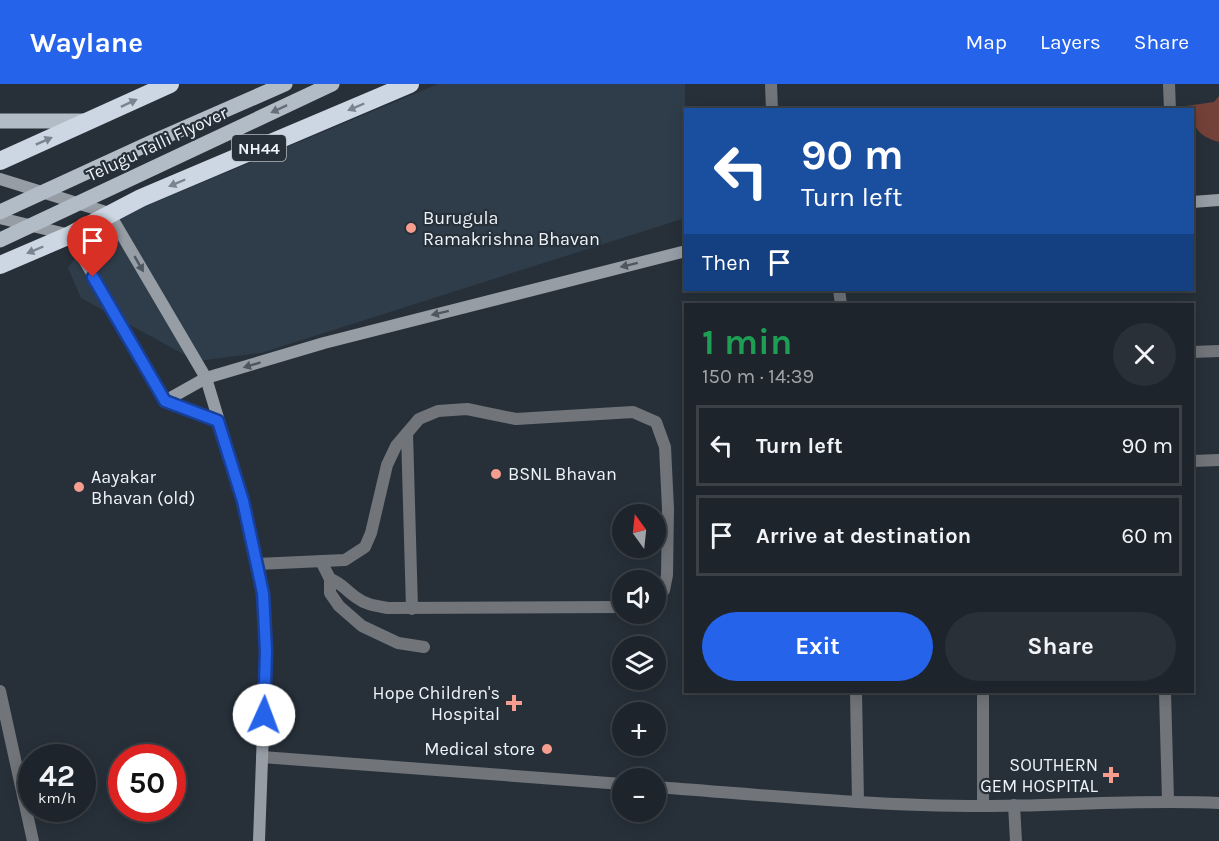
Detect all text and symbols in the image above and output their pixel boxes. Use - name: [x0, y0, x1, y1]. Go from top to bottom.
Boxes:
- text: Waylane: [30, 26, 143, 59]
- text: Map: [965, 30, 1007, 54]
- text: Layers: [1040, 30, 1101, 54]
- text: Share: [1134, 30, 1189, 54]
- one-way arrow: [121, 98, 138, 107]
- street label: Telugu Talli Flyover: [83, 102, 231, 186]
- one-way arrow: [347, 103, 365, 112]
- one-way arrow: [270, 104, 287, 113]
- text: 90 m: [801, 130, 904, 180]
- icon: left: [702, 132, 780, 210]
- road number: NH44: [232, 135, 286, 161]
- one-way arrow: [36, 137, 53, 146]
- one-way arrow: [167, 178, 185, 188]
- text: Turn left: [801, 181, 902, 213]
- place label: Burugula Ramakrishna Bhavan: [423, 207, 600, 250]
- pin: [67, 215, 118, 277]
- marker: Burugula Ramakrishna Bhavan: [404, 221, 418, 235]
- icon: arrive: [76, 224, 109, 257]
- one-way arrow: [25, 245, 43, 255]
- icon: arrive: [763, 246, 796, 279]
- text: Then: [702, 250, 751, 276]
- one-way arrow: [133, 256, 144, 272]
- one-way arrow: [619, 260, 638, 270]
- one-way arrow: [430, 309, 448, 318]
- text: 1 min: [702, 321, 792, 363]
- button: close: [1113, 323, 1176, 386]
- one-way arrow: [243, 361, 261, 370]
- text: 150 m · 14:39: [702, 365, 814, 388]
- icon: left: [705, 429, 738, 462]
- text: Turn left: [756, 433, 843, 459]
- text: 90 m: [1121, 433, 1173, 459]
- place label: BSNL Bhavan: [508, 463, 617, 485]
- place label: Aayakar Bhavan (old): [91, 466, 195, 509]
- marker: BSNL Bhavan: [489, 467, 503, 481]
- marker: Aayakar Bhavan (old): [72, 480, 86, 494]
- north arrow: [612, 504, 666, 558]
- map controls: [612, 504, 666, 822]
- icon: arrive: [705, 519, 738, 552]
- text: Arrive at destination: [756, 523, 971, 549]
- text: 60 m: [1122, 523, 1173, 549]
- button: sound: [612, 570, 666, 624]
- button: Exit: [702, 612, 933, 681]
- button: Share: [945, 612, 1176, 681]
- button: layers: [612, 636, 666, 690]
- place label: Hope Children's Hospital: [373, 682, 500, 725]
- position arrow: [232, 683, 296, 747]
- marker: Hope Children's Hospital: [505, 694, 523, 712]
- button: +: [612, 702, 666, 756]
- place label: Medical store: [424, 738, 535, 760]
- marker: Medical store: [540, 742, 554, 756]
- speed limit sign: 50: [108, 744, 186, 822]
- place label: SOUTHERN GEM HOSPITAL: [980, 754, 1099, 797]
- text: 42: [39, 758, 75, 794]
- marker: SOUTHERN GEM HOSPITAL: [1102, 766, 1120, 784]
- button: −: [612, 768, 666, 822]
- text: km/h: [38, 789, 76, 807]

